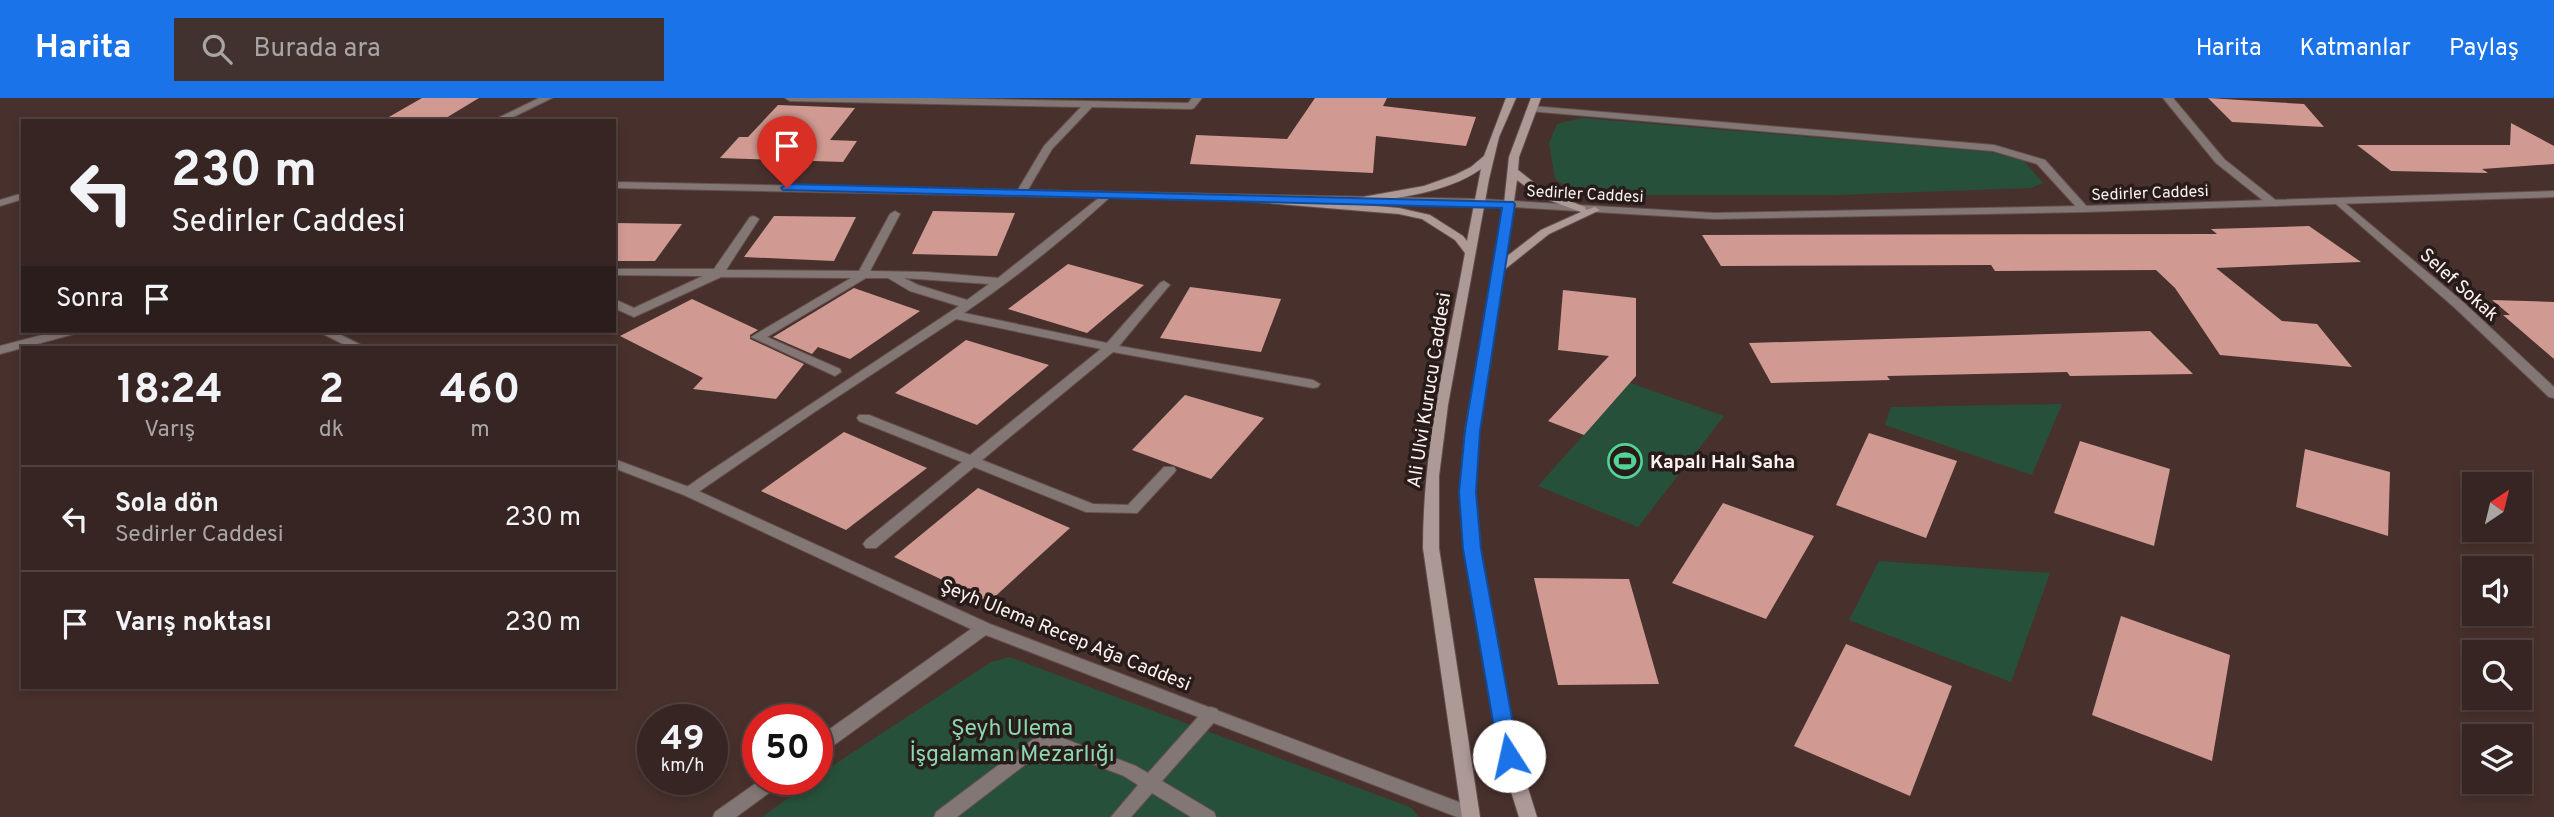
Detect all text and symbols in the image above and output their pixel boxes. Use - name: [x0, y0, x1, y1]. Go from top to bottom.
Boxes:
- search box: [174, 18, 664, 81]
- text: Harita: [35, 28, 132, 70]
- icon: search: [198, 30, 236, 68]
- text: Burada ara: [254, 33, 381, 66]
- text: Harita: [2196, 34, 2262, 64]
- text: Katmanlar: [2300, 34, 2411, 64]
- text: Paylaş: [2449, 34, 2519, 64]
- pin: [757, 116, 817, 188]
- icon: arrive: [768, 127, 806, 165]
- text: 230 m: [171, 142, 317, 204]
- icon: left: [56, 147, 147, 238]
- street label: Sedirler Caddesi: [1526, 182, 1644, 208]
- street label: Sedirler Caddesi: [2091, 182, 2209, 206]
- text: Sedirler Caddesi: [171, 203, 406, 243]
- street label: Selef Sokak: [2414, 244, 2503, 327]
- icon: arrive: [138, 280, 176, 318]
- text: Sonra: [56, 283, 124, 316]
- street label: Ali Ulvi Kurucu Caddesi: [1403, 291, 1457, 490]
- text: 18:24: [117, 365, 223, 418]
- text: 2: [319, 365, 344, 418]
- text: 460: [440, 365, 520, 418]
- text: Varış: [144, 416, 195, 445]
- text: dk: [319, 416, 344, 445]
- text: m: [470, 416, 490, 445]
- sports icon: Kapalı Halı Saha: [1606, 442, 1644, 480]
- place label: Kapalı Halı Saha: [1650, 451, 1795, 475]
- north arrow: [2462, 472, 2532, 542]
- map controls: [2462, 472, 2532, 794]
- text: Sola dön: [115, 488, 219, 521]
- icon: left: [56, 500, 94, 538]
- text: 230 m: [505, 502, 581, 535]
- text: Sedirler Caddesi: [115, 521, 284, 550]
- button: sound: [2462, 556, 2532, 626]
- street label: Şeyh Ulema Recep Ağa Caddesi: [937, 575, 1194, 697]
- icon: arrive: [56, 605, 94, 643]
- text: Varış noktası: [115, 607, 272, 640]
- text: 230 m: [505, 607, 581, 640]
- button: search: [2462, 640, 2532, 710]
- speed limit sign: 50: [742, 704, 833, 795]
- park label: Şeyh Ulema İşgalaman Mezarlığı: [910, 715, 1114, 770]
- text: 49: [660, 718, 705, 762]
- position arrow: [1472, 719, 1546, 793]
- button: layers: [2462, 724, 2532, 794]
- text: km/h: [661, 755, 704, 778]

